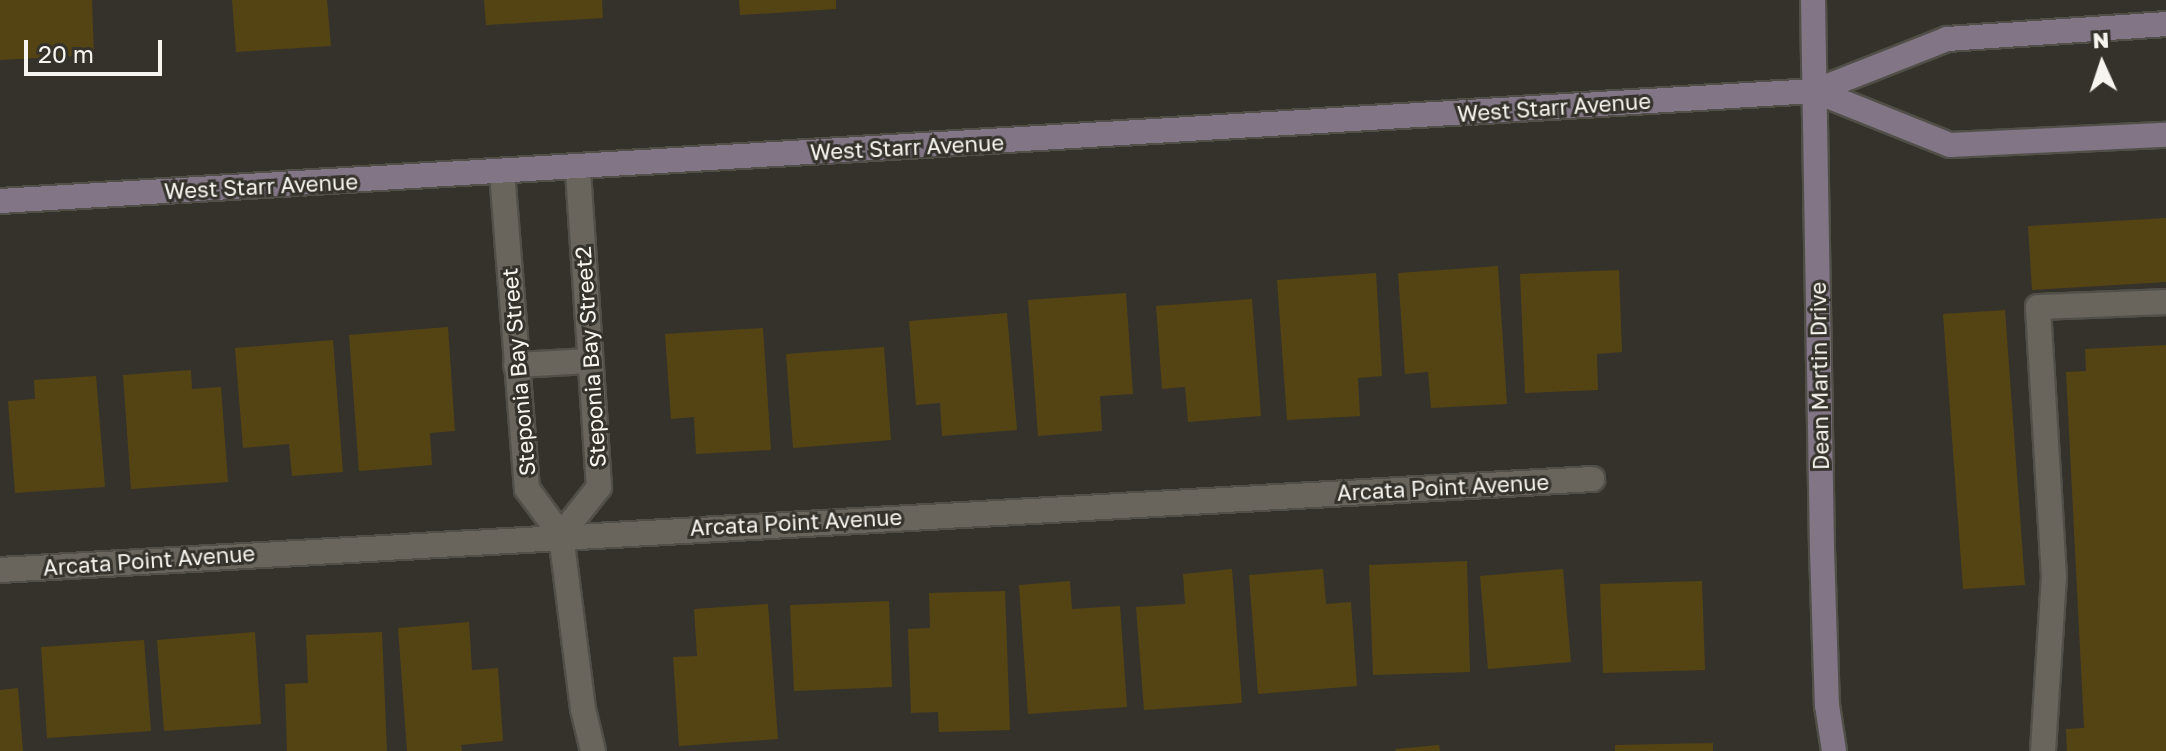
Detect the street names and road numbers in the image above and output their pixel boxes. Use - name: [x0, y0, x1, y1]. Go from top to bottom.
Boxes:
- street label: West Starr Avenue: [1456, 87, 1652, 127]
- street label: West Starr Avenue: [809, 129, 1005, 165]
- street label: West Starr Avenue: [163, 168, 359, 204]
- street label: Steponia Bay Street2: [569, 245, 611, 469]
- street label: Steponia Bay Street: [496, 267, 540, 477]
- street label: Dean Martin Drive: [1804, 282, 1834, 470]
- street label: Arcata Point Avenue: [1336, 468, 1550, 506]
- street label: Arcata Point Avenue: [689, 503, 903, 541]
- street label: Arcata Point Avenue: [42, 539, 256, 581]

